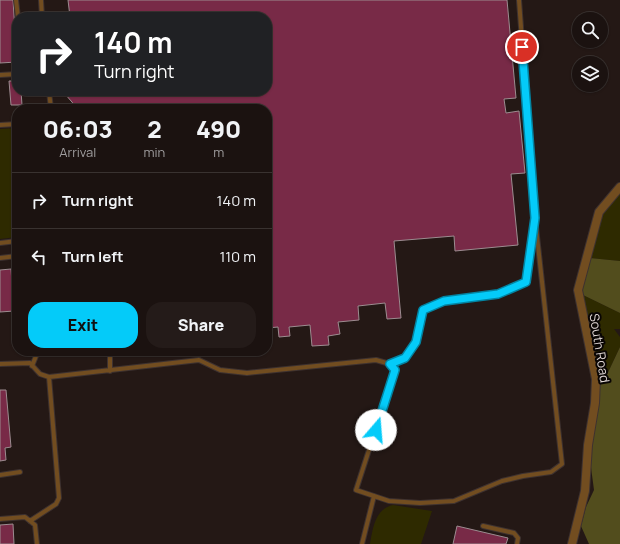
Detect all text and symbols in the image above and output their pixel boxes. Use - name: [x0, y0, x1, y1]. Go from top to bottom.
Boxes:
- map controls: [572, 12, 608, 92]
- button: search: [572, 12, 608, 48]
- text: 140 m: [94, 23, 173, 61]
- icon: right: [28, 28, 80, 80]
- pin: [505, 30, 539, 64]
- icon: arrive: [511, 36, 533, 58]
- button: layers: [572, 56, 608, 92]
- text: Turn right: [94, 59, 175, 83]
- text: 06:03: [43, 112, 113, 145]
- text: 2: [147, 112, 162, 145]
- text: 490: [196, 112, 241, 145]
- text: Arrival: [59, 143, 96, 161]
- text: min: [144, 143, 165, 161]
- text: m: [213, 143, 224, 161]
- icon: right: [28, 190, 50, 212]
- text: Turn right: [62, 190, 133, 211]
- text: 140 m: [216, 190, 256, 211]
- icon: left: [28, 246, 50, 268]
- text: Turn left: [62, 246, 124, 267]
- text: 110 m: [219, 246, 256, 267]
- button: Exit: [28, 302, 138, 348]
- button: Share: [146, 302, 256, 348]
- street label: South Road: [586, 312, 614, 384]
- position arrow: [355, 409, 397, 451]

